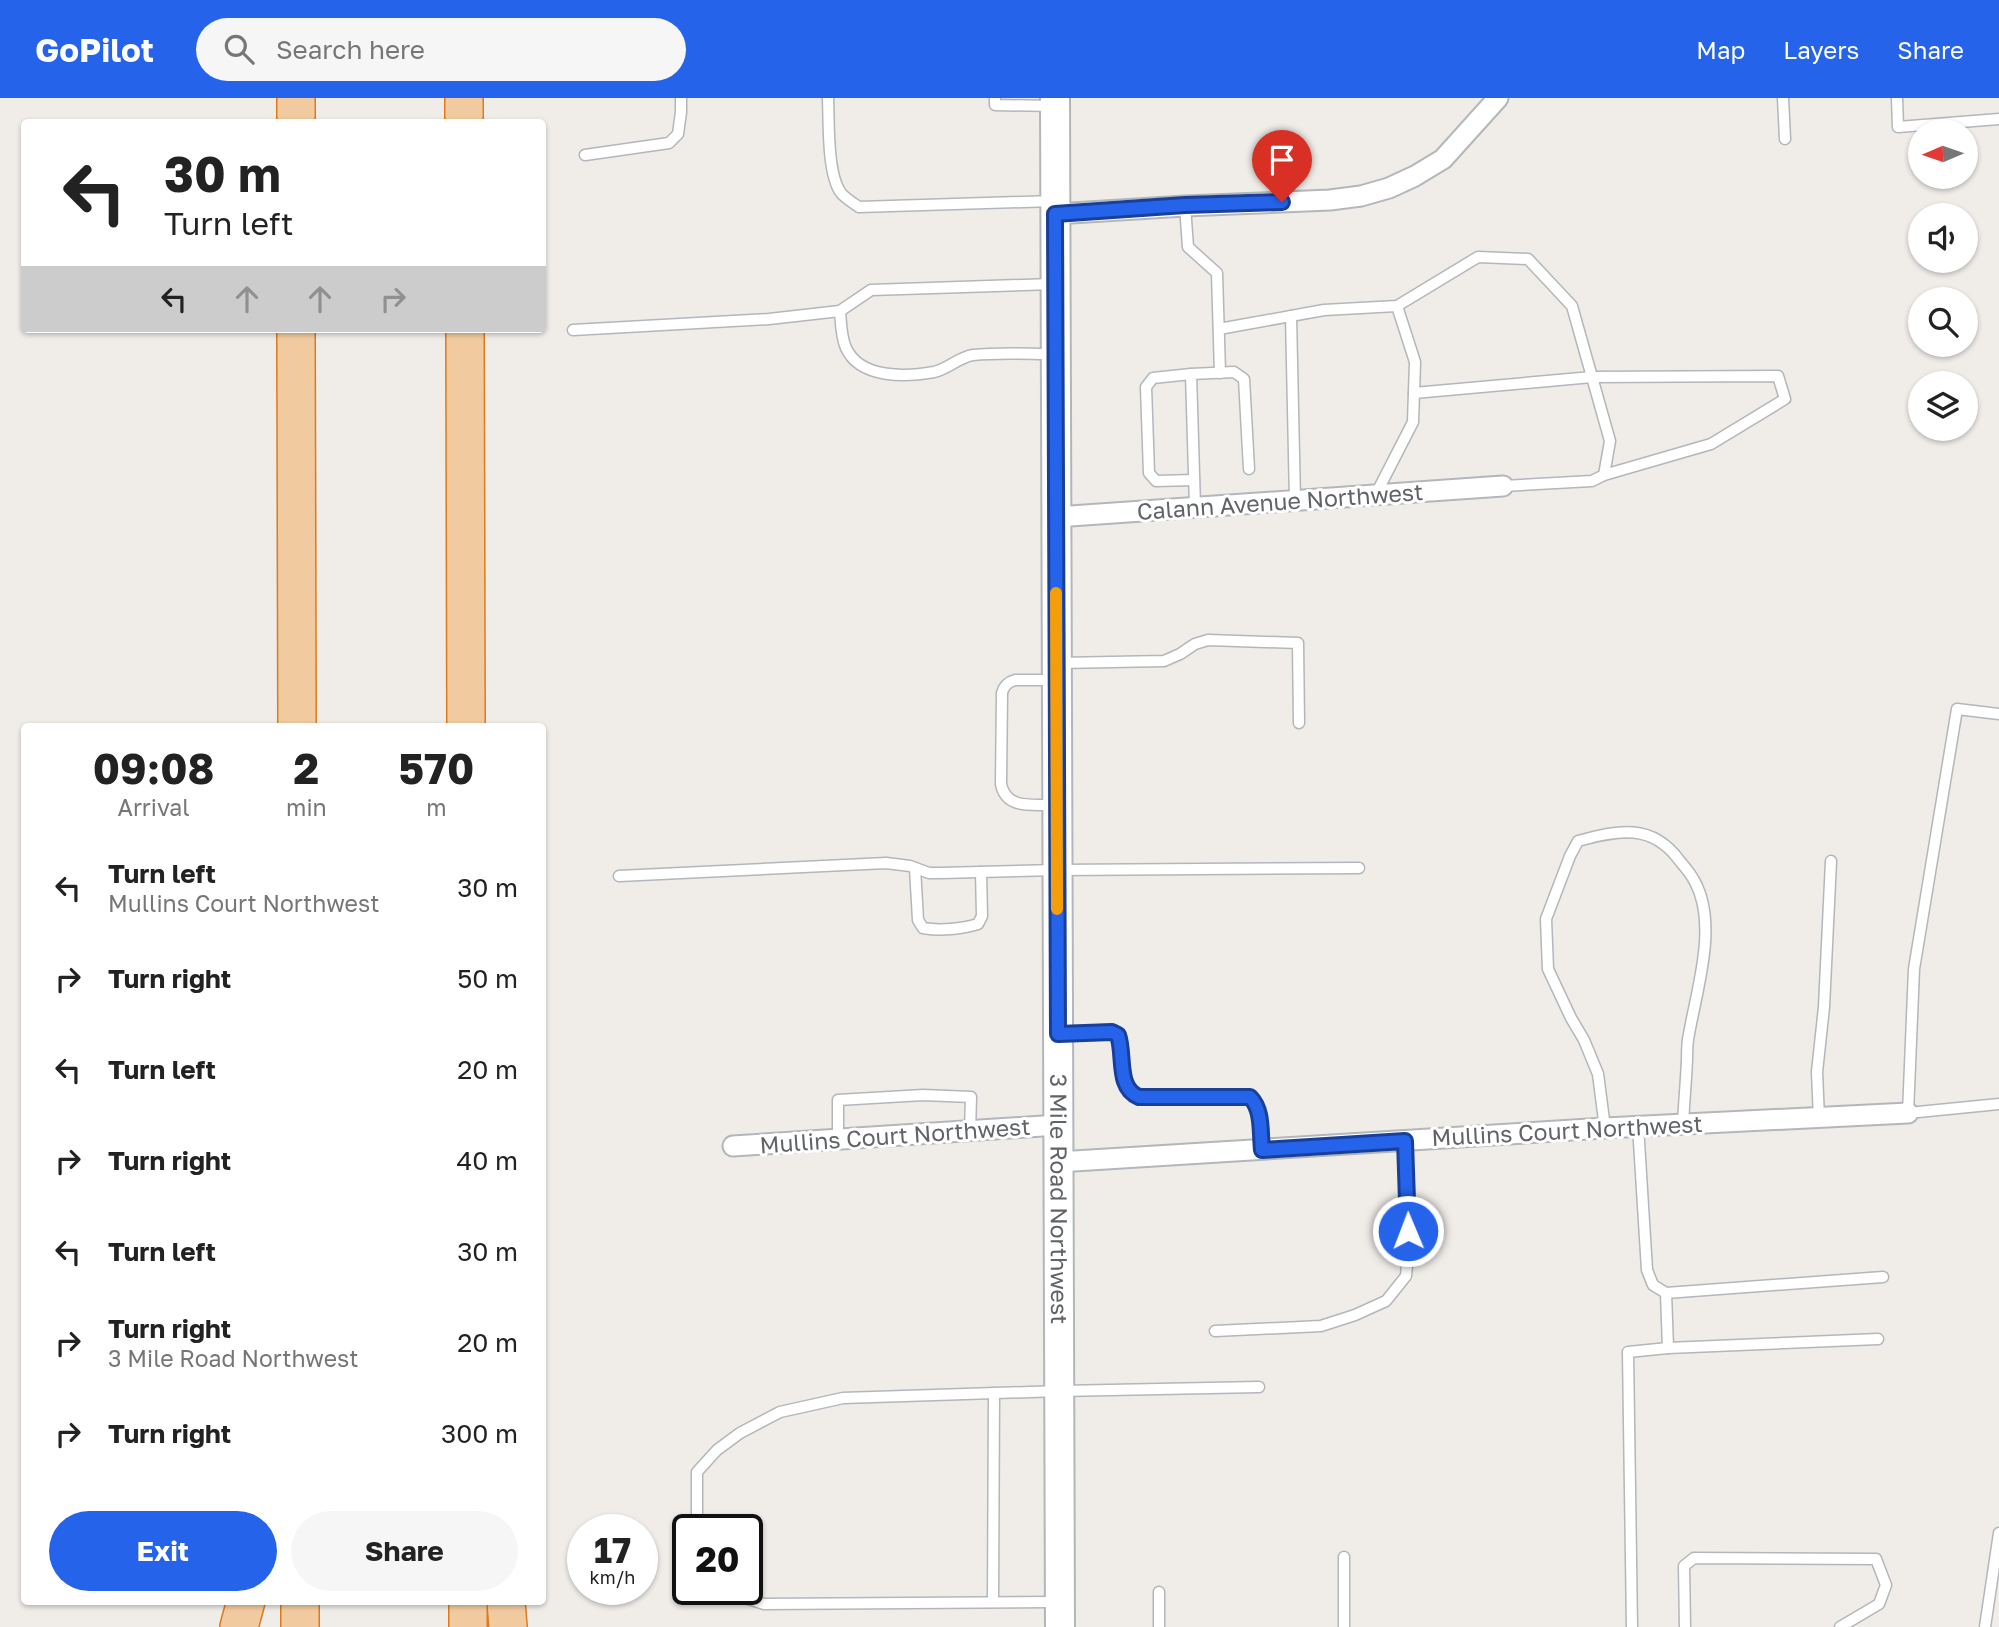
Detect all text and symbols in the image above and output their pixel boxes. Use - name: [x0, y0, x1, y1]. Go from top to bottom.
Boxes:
- search box: [196, 18, 686, 81]
- text: GoPilot: [35, 30, 154, 69]
- icon: search: [220, 30, 258, 68]
- text: Search here: [276, 34, 425, 65]
- text: Map: [1696, 35, 1745, 64]
- text: Layers: [1783, 35, 1859, 64]
- text: Share: [1897, 35, 1964, 64]
- north arrow: [1908, 119, 1978, 189]
- map controls: [1908, 119, 1978, 441]
- pin: [1252, 130, 1312, 202]
- icon: arrive: [1263, 141, 1301, 179]
- text: 30 m: [164, 144, 281, 203]
- icon: left: [49, 147, 140, 238]
- button: sound: [1908, 203, 1978, 273]
- text: Turn left: [164, 204, 293, 242]
- icon: left: [155, 280, 193, 318]
- icon: ahead: [228, 280, 266, 318]
- icon: ahead: [301, 280, 339, 318]
- icon: right: [374, 280, 412, 318]
- button: search: [1908, 287, 1978, 357]
- button: layers: [1908, 371, 1978, 441]
- street label: Calann Avenue Northwest: [1136, 477, 1424, 525]
- text: 09:08: [93, 743, 214, 793]
- text: 2: [294, 743, 319, 793]
- text: 570: [398, 743, 474, 793]
- text: Arrival: [117, 793, 190, 821]
- text: min: [286, 793, 327, 821]
- text: m: [426, 793, 447, 821]
- text: Turn left: [108, 858, 216, 889]
- icon: left: [49, 869, 87, 907]
- text: 30 m: [457, 872, 518, 903]
- text: Mullins Court Northwest: [108, 889, 379, 917]
- icon: right: [49, 960, 87, 998]
- text: Turn right: [108, 963, 231, 994]
- text: 50 m: [457, 963, 518, 994]
- icon: left: [49, 1051, 87, 1089]
- text: Turn left: [108, 1054, 216, 1085]
- text: 20 m: [457, 1054, 518, 1085]
- street label: 3 Mile Road Northwest: [1045, 1074, 1074, 1324]
- street label: Mullins Court Northwest: [1431, 1109, 1703, 1151]
- street label: Mullins Court Northwest: [759, 1112, 1031, 1158]
- icon: right: [49, 1142, 87, 1180]
- text: Turn right: [108, 1145, 231, 1176]
- text: 40 m: [457, 1145, 518, 1176]
- position arrow: [1371, 1194, 1445, 1268]
- icon: left: [49, 1233, 87, 1271]
- text: Turn left: [108, 1236, 216, 1267]
- text: 30 m: [457, 1236, 518, 1267]
- text: Turn right: [108, 1313, 231, 1344]
- icon: right: [49, 1324, 87, 1362]
- text: 20 m: [457, 1327, 518, 1358]
- text: 3 Mile Road Northwest: [108, 1344, 358, 1372]
- icon: right: [49, 1415, 87, 1453]
- text: Turn right: [108, 1418, 231, 1449]
- text: 300 m: [441, 1418, 518, 1449]
- button: Exit: [49, 1511, 277, 1591]
- button: Share: [291, 1511, 518, 1591]
- speed limit sign: 20: [672, 1514, 763, 1605]
- text: 17: [594, 1529, 631, 1571]
- text: km/h: [590, 1566, 635, 1588]

